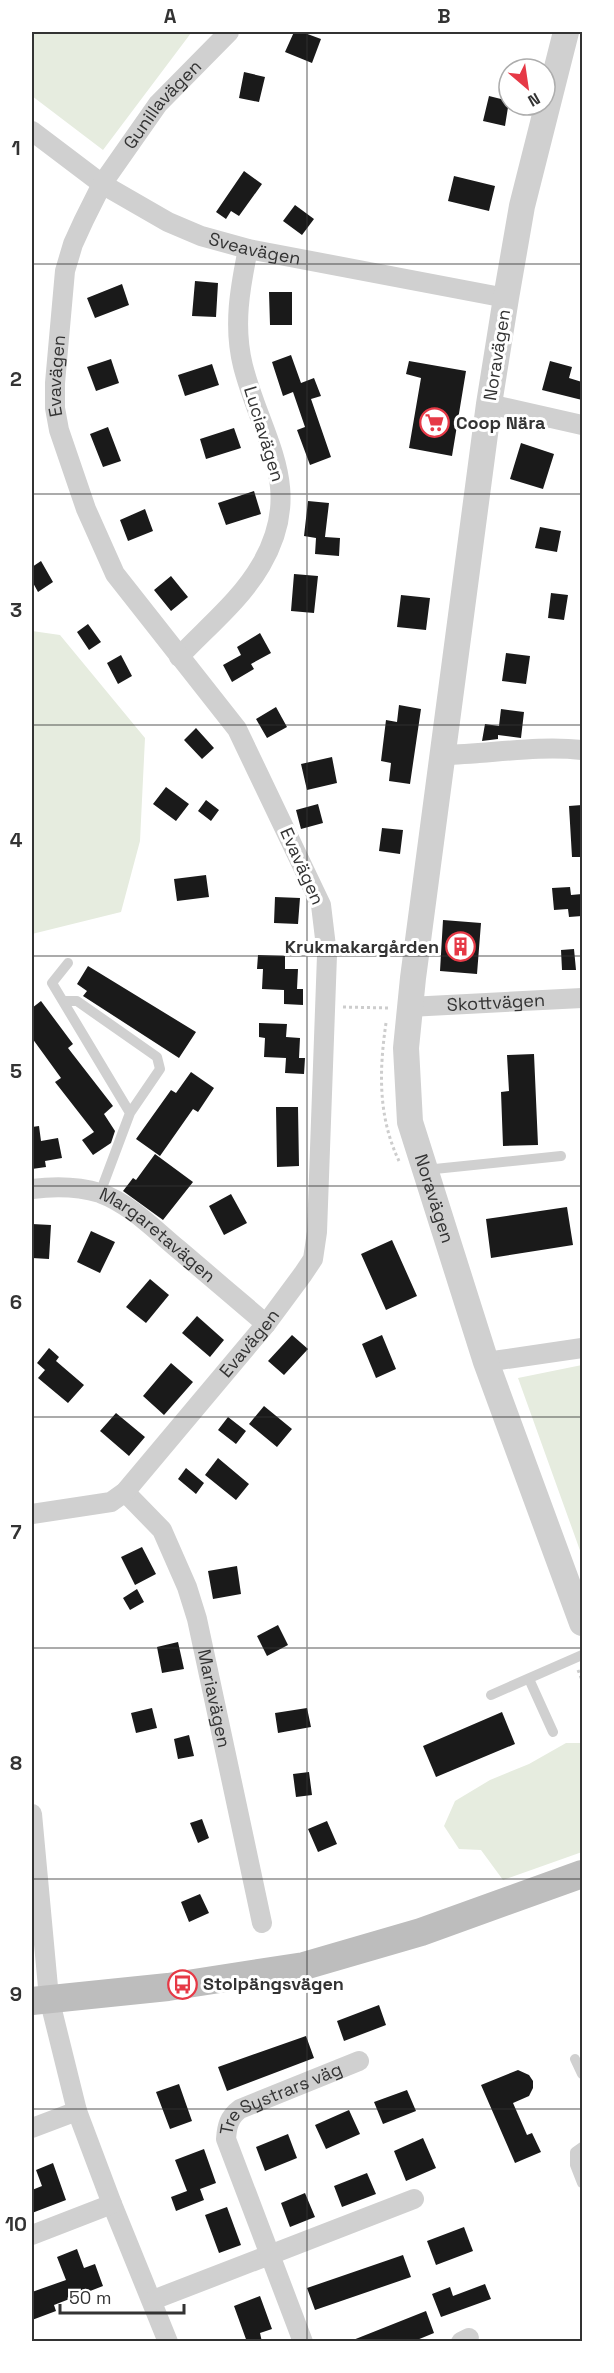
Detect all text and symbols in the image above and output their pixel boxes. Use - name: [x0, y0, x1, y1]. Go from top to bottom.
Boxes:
- text: A: [164, 3, 177, 29]
- text: B: [437, 3, 451, 29]
- street label: Gunillavägen: [118, 55, 206, 153]
- north arrow: [497, 57, 557, 117]
- text: N: [524, 88, 544, 111]
- text: 1: [11, 135, 21, 161]
- street label: Sveavägen: [206, 227, 303, 270]
- street label: Noravägen: [478, 308, 515, 402]
- street label: Evavägen: [43, 334, 70, 419]
- text: 2: [10, 366, 22, 392]
- street label: Luciavägen: [239, 383, 290, 484]
- supermarket icon: Coop Nära: [419, 407, 451, 439]
- place label: Coop Nära: [456, 411, 546, 434]
- text: 3: [10, 597, 22, 623]
- street label: Evavägen: [275, 824, 330, 908]
- text: 4: [10, 827, 23, 853]
- building icon: Krukmakargården: [444, 931, 476, 963]
- place label: Krukmakargården: [285, 935, 439, 958]
- street label: Skottvägen: [446, 988, 546, 1016]
- text: 5: [10, 1058, 22, 1084]
- street label: Noravägen: [410, 1151, 460, 1246]
- street label: Margaretavägen: [96, 1182, 221, 1287]
- text: 6: [10, 1289, 22, 1315]
- street label: Evavägen: [214, 1304, 284, 1382]
- text: 7: [10, 1519, 22, 1545]
- street label: Mariavägen: [193, 1647, 236, 1750]
- text: 8: [10, 1750, 22, 1776]
- bus stop icon: Stolpängsvägen: [166, 1968, 198, 2000]
- place label: Stolpängsvägen: [203, 1972, 344, 1995]
- text: 9: [10, 1981, 22, 2007]
- street label: Tre Systrars väg: [214, 2057, 345, 2137]
- text: 10: [5, 2211, 27, 2237]
- scale bar: [60, 2277, 184, 2315]
- text: 50 m: [69, 2286, 111, 2309]

